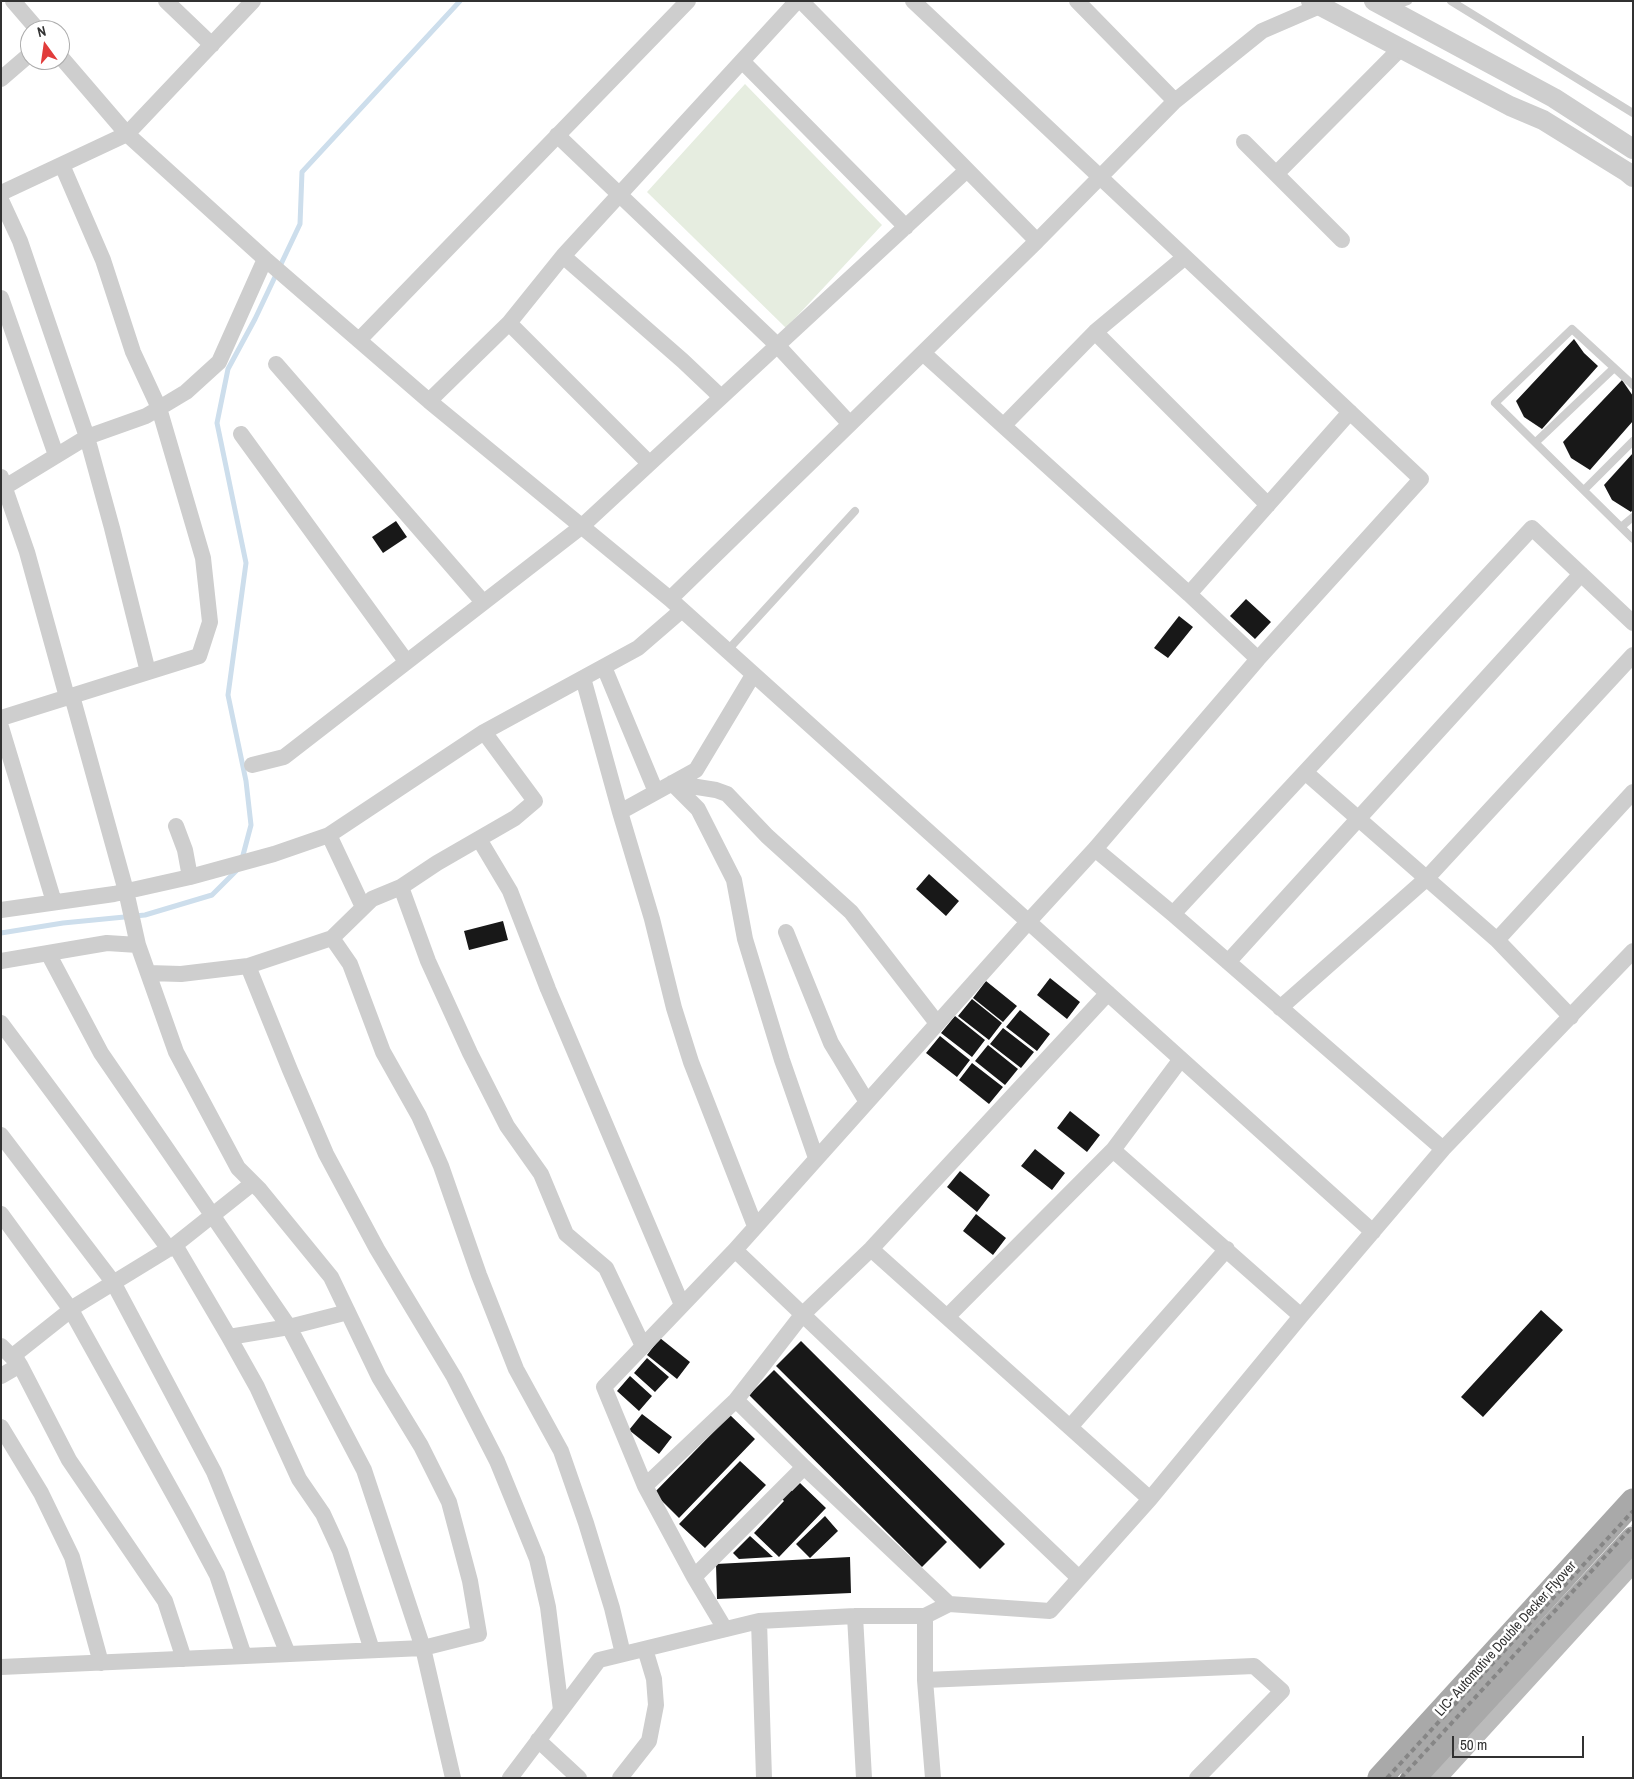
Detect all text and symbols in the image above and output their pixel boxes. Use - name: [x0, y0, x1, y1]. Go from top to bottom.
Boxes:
- north arrow: [20, 20, 70, 70]
- text: N: [35, 22, 48, 41]
- street label: LIC- Automotive Double Decker Flyover: [1432, 1558, 1580, 1720]
- scale bar: [1454, 1726, 1586, 1758]
- text: 50 m: [1460, 1734, 1487, 1755]

